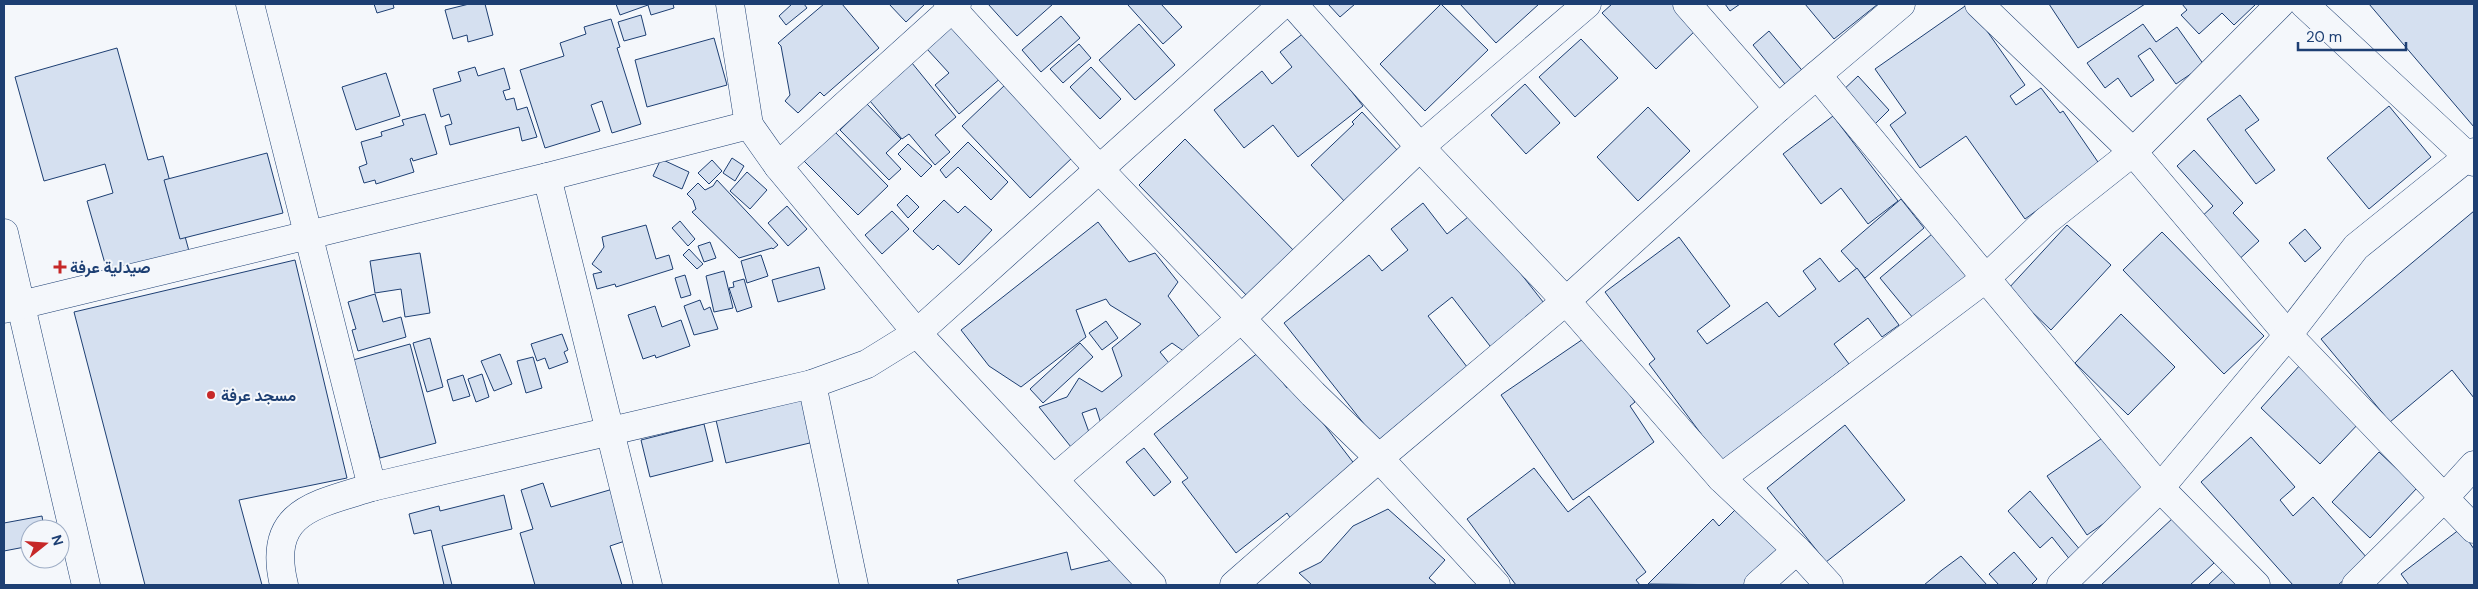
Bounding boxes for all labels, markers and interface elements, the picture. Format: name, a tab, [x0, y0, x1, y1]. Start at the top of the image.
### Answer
scale bar	[2298, 20, 2406, 52]
text: 20 m	[2306, 27, 2342, 47]
place label: صيدلية عرفة	[70, 257, 151, 278]
marker: صيدلية عرفة	[54, 261, 66, 273]
place label: مسجد عرفة	[221, 385, 297, 406]
marker: مسجد عرفة	[205, 389, 217, 401]
north arrow	[20, 519, 70, 569]
text: N	[47, 533, 68, 548]

